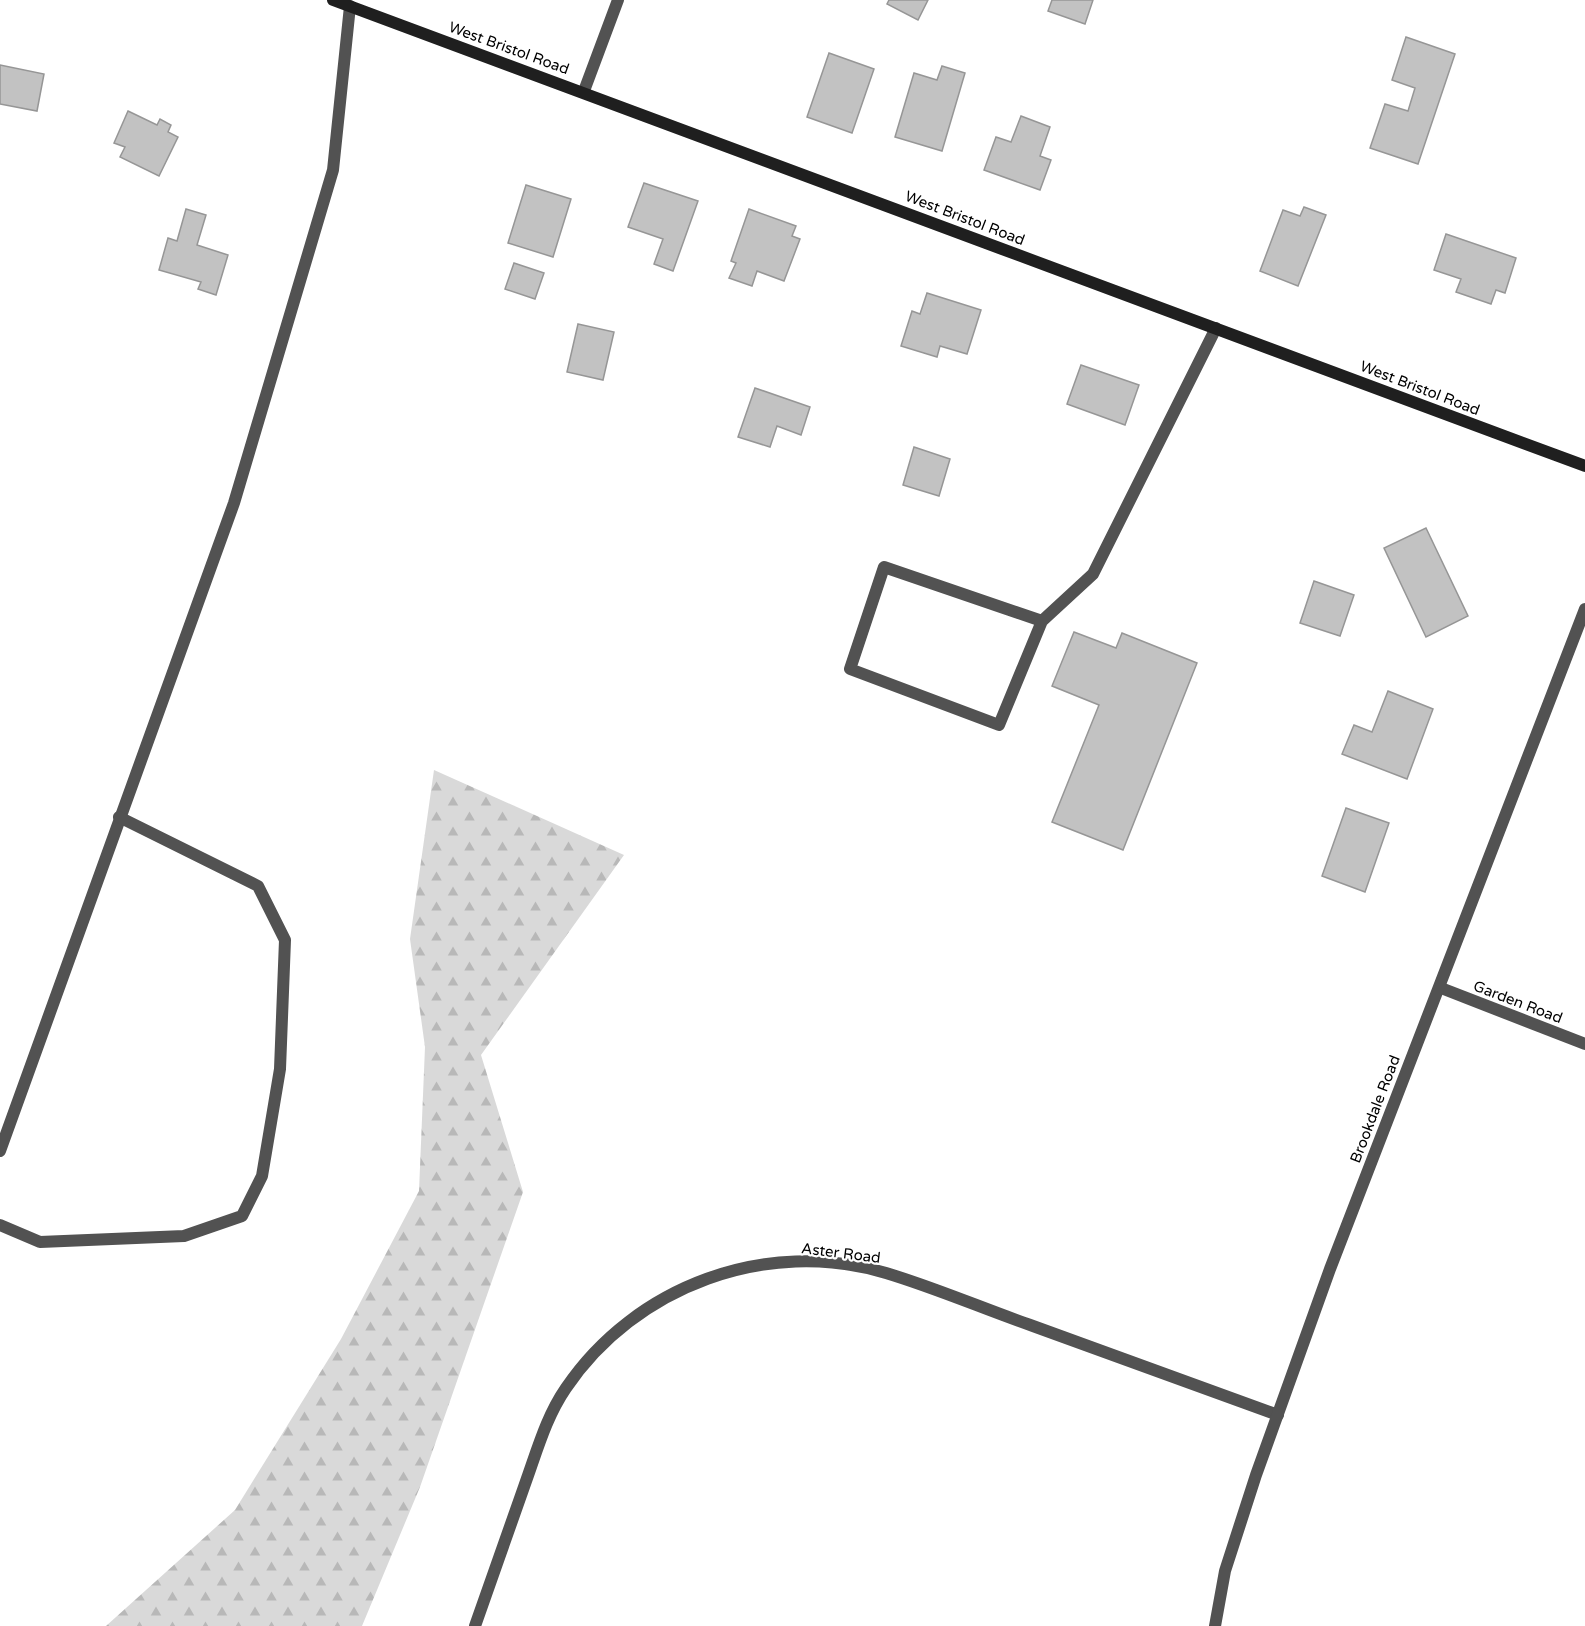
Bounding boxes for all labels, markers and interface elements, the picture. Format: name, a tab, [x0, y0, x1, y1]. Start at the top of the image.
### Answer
street label: West Bristol Road	[446, 18, 572, 78]
street label: West Bristol Road	[903, 187, 1027, 249]
street label: West Bristol Road	[1358, 357, 1482, 419]
street label: Garden Road	[1471, 977, 1565, 1027]
street label: Brookdale Road	[1346, 1053, 1404, 1165]
street label: Aster Road	[800, 1239, 882, 1267]

